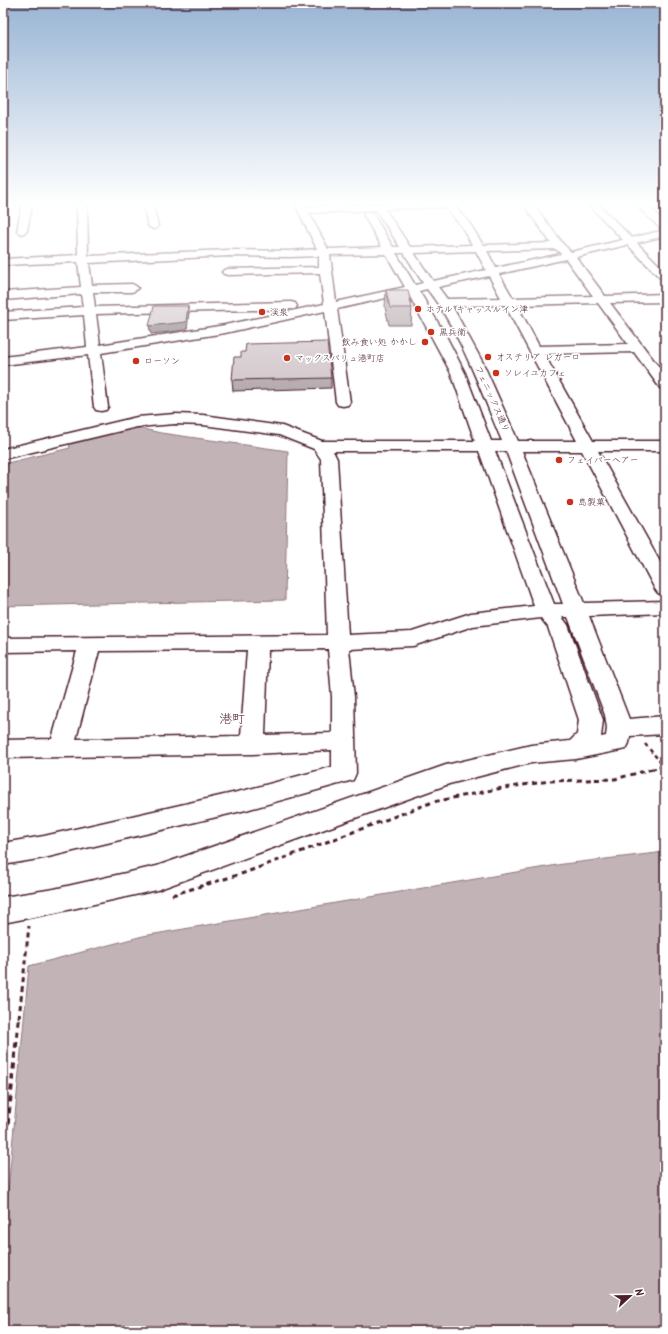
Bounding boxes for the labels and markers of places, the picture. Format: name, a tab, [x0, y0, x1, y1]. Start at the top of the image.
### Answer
place label: ホテル キャッスルイン津	[426, 302, 528, 317]
marker: ホテル キャッスルイン津	[413, 304, 423, 314]
place label: 渓泉	[270, 305, 288, 320]
marker: 渓泉	[257, 307, 267, 317]
place label: 黒兵衛	[439, 325, 466, 340]
marker: 黒兵衛	[426, 327, 436, 337]
place label: 飲み食い処 かかし	[341, 335, 417, 350]
marker: 飲み食い処 かかし	[420, 337, 430, 347]
place label: オステリア レガーロ	[496, 350, 580, 365]
place label: マックスバリュ港町店	[295, 351, 385, 366]
marker: オステリア レガーロ	[483, 352, 493, 362]
marker: マックスバリュ港町店	[282, 353, 292, 363]
place label: ローソン	[144, 354, 180, 369]
marker: ローソン	[131, 356, 141, 366]
place label: ソレイユカフェ	[504, 366, 566, 381]
marker: ソレイユカフェ	[491, 368, 501, 378]
place label: フェイバーヘアー	[567, 453, 638, 468]
marker: フェイバーヘアー	[554, 455, 564, 465]
place label: 島製菓	[578, 495, 605, 510]
marker: 島製菓	[565, 497, 575, 507]

